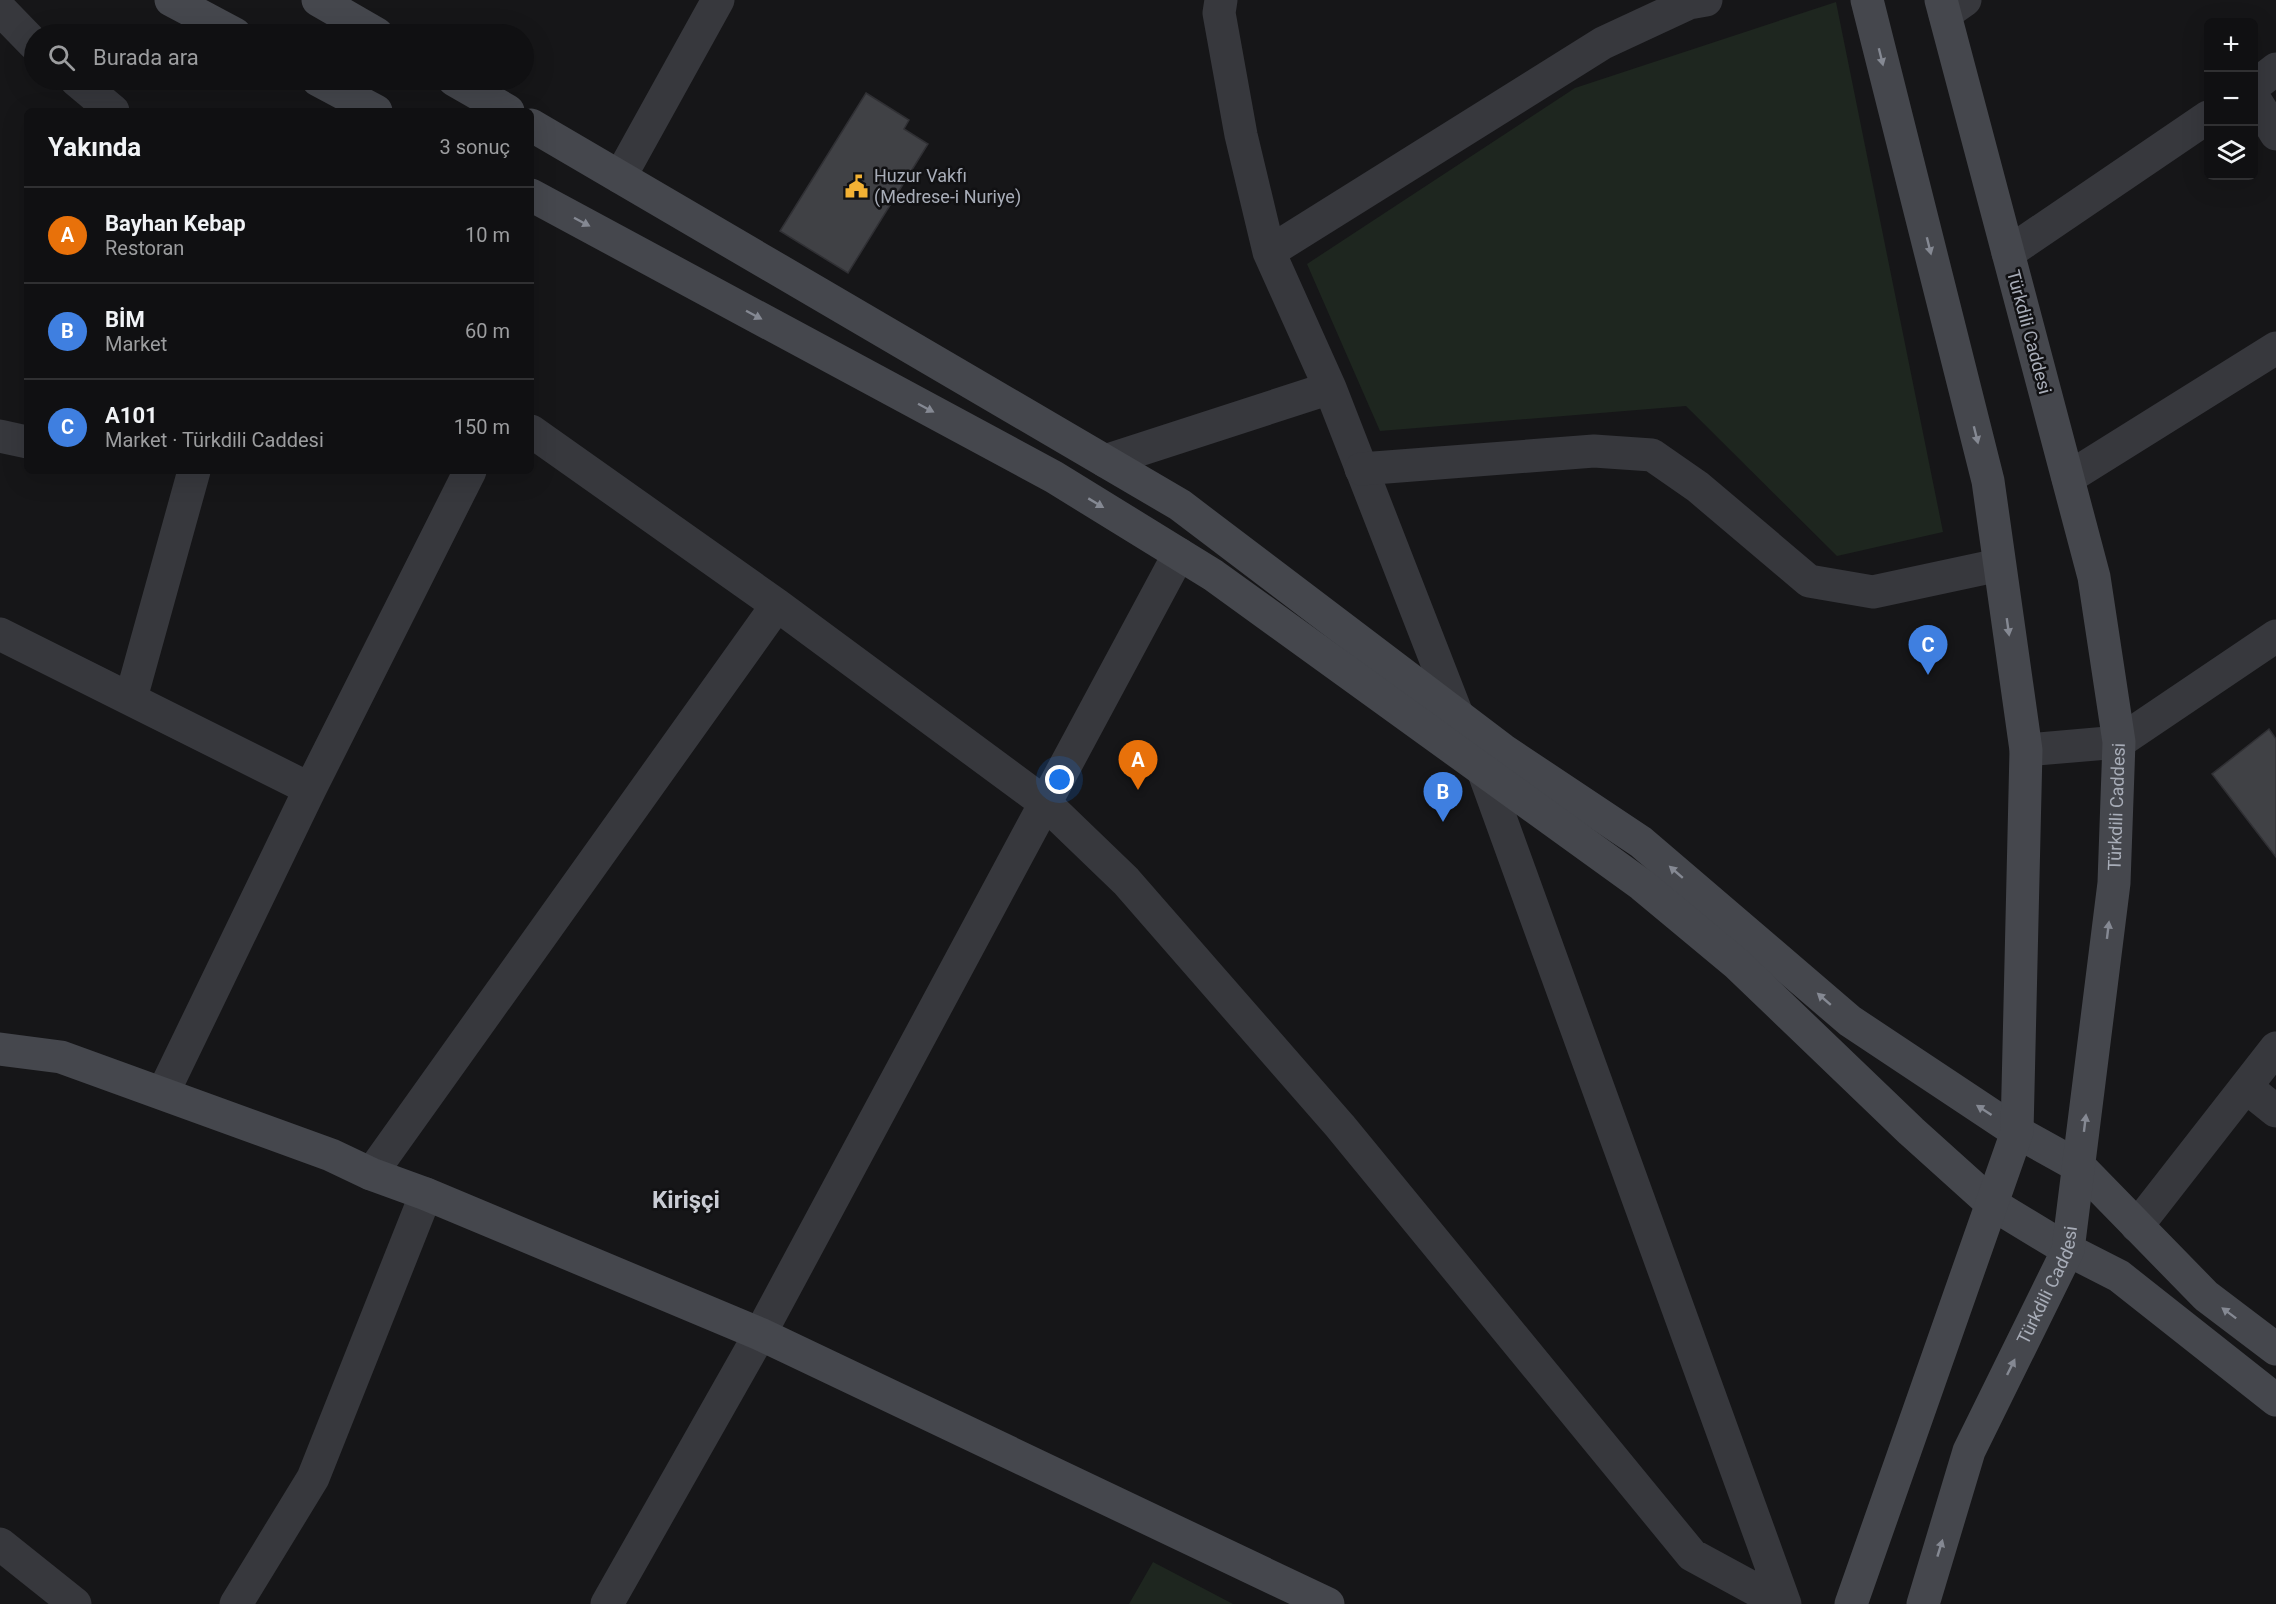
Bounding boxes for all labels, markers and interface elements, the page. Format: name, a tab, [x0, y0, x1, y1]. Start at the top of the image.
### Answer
map controls	[2204, 18, 2258, 180]
button: +	[2204, 18, 2258, 72]
search box	[24, 24, 534, 90]
icon: search	[45, 41, 78, 74]
text: Burada ara	[93, 45, 199, 70]
one-way arrow	[1876, 48, 1886, 66]
button: −	[2204, 72, 2258, 126]
button: layers	[2204, 126, 2258, 180]
text: Yakında	[48, 132, 141, 162]
text: 3 sonuç	[440, 135, 510, 159]
place label: Huzur Vakfı (Medrese-i Nuriye)	[874, 165, 1021, 208]
public building icon: Huzur Vakfı (Medrese-i Nuriye)	[843, 173, 869, 199]
text: Bayhan Kebap	[105, 211, 246, 236]
one-way arrow	[574, 217, 591, 227]
text: A	[61, 223, 74, 247]
text: 10 m	[465, 223, 510, 247]
text: Restoran	[105, 236, 184, 260]
one-way arrow	[1924, 237, 1934, 255]
street label: Türkdili Caddesi	[2003, 267, 2056, 396]
text: BİM	[105, 307, 145, 332]
one-way arrow	[746, 310, 763, 320]
text: B	[61, 319, 74, 343]
text: 60 m	[465, 319, 510, 343]
text: Market	[105, 332, 167, 356]
text: A101	[105, 403, 158, 428]
one-way arrow	[917, 403, 934, 413]
text: C	[61, 415, 74, 439]
text: 150 m	[454, 415, 510, 439]
one-way arrow	[1972, 426, 1982, 444]
text: Market · Türkdili Caddesi	[105, 428, 324, 452]
one-way arrow	[1088, 497, 1104, 508]
one-way arrow	[2004, 618, 2013, 637]
pin: C	[1908, 626, 1948, 675]
pin: A	[1118, 740, 1158, 790]
street label: Türkdili Caddesi	[2103, 743, 2129, 871]
your location	[1045, 765, 1074, 794]
pin: B	[1424, 772, 1462, 822]
one-way arrow	[1669, 866, 1684, 879]
one-way arrow	[2104, 920, 2113, 939]
one-way arrow	[1817, 993, 1832, 1006]
one-way arrow	[1976, 1105, 1992, 1116]
one-way arrow	[2081, 1114, 2090, 1133]
district label: Kirişçi	[652, 1186, 720, 1214]
street label: Türkdili Caddesi	[2012, 1225, 2081, 1347]
one-way arrow	[2222, 1308, 2237, 1320]
one-way arrow	[2005, 1358, 2015, 1376]
one-way arrow	[1936, 1539, 1945, 1557]

